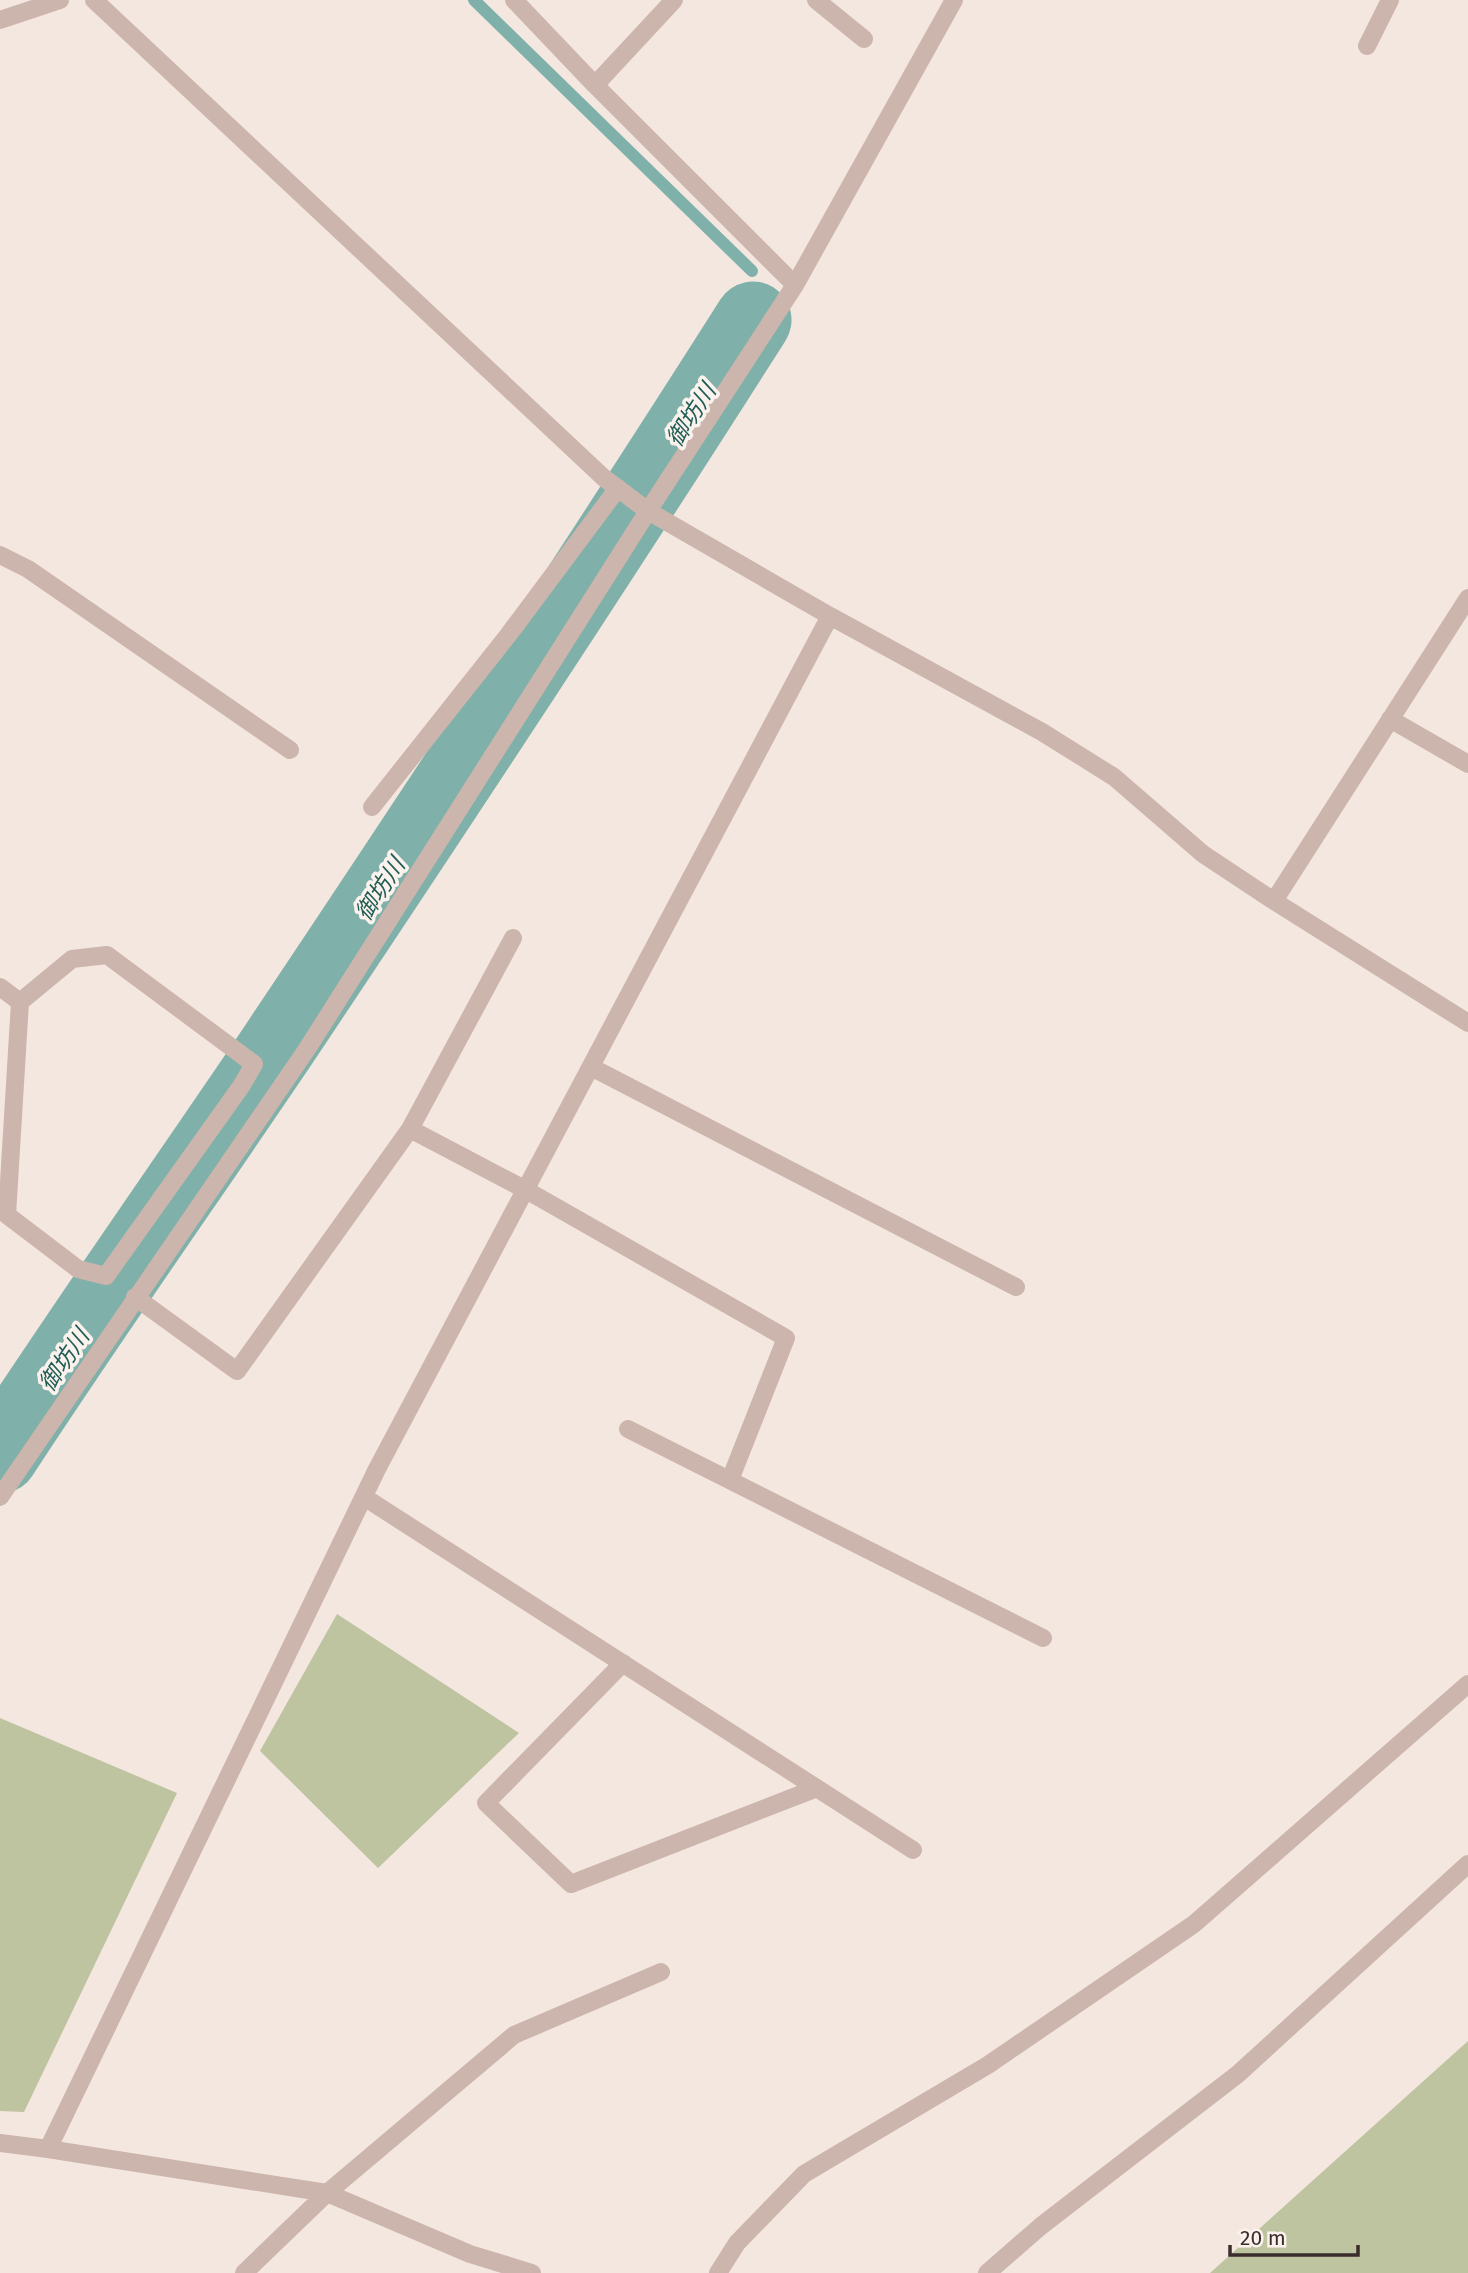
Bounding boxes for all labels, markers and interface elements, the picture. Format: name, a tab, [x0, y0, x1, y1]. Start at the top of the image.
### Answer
water label: 御坊川	[660, 376, 723, 452]
water label: 御坊川	[349, 850, 412, 926]
water label: 御坊川	[33, 1321, 97, 1396]
scale bar	[1230, 2214, 1358, 2258]
text: 20 m	[1240, 2225, 1286, 2251]

